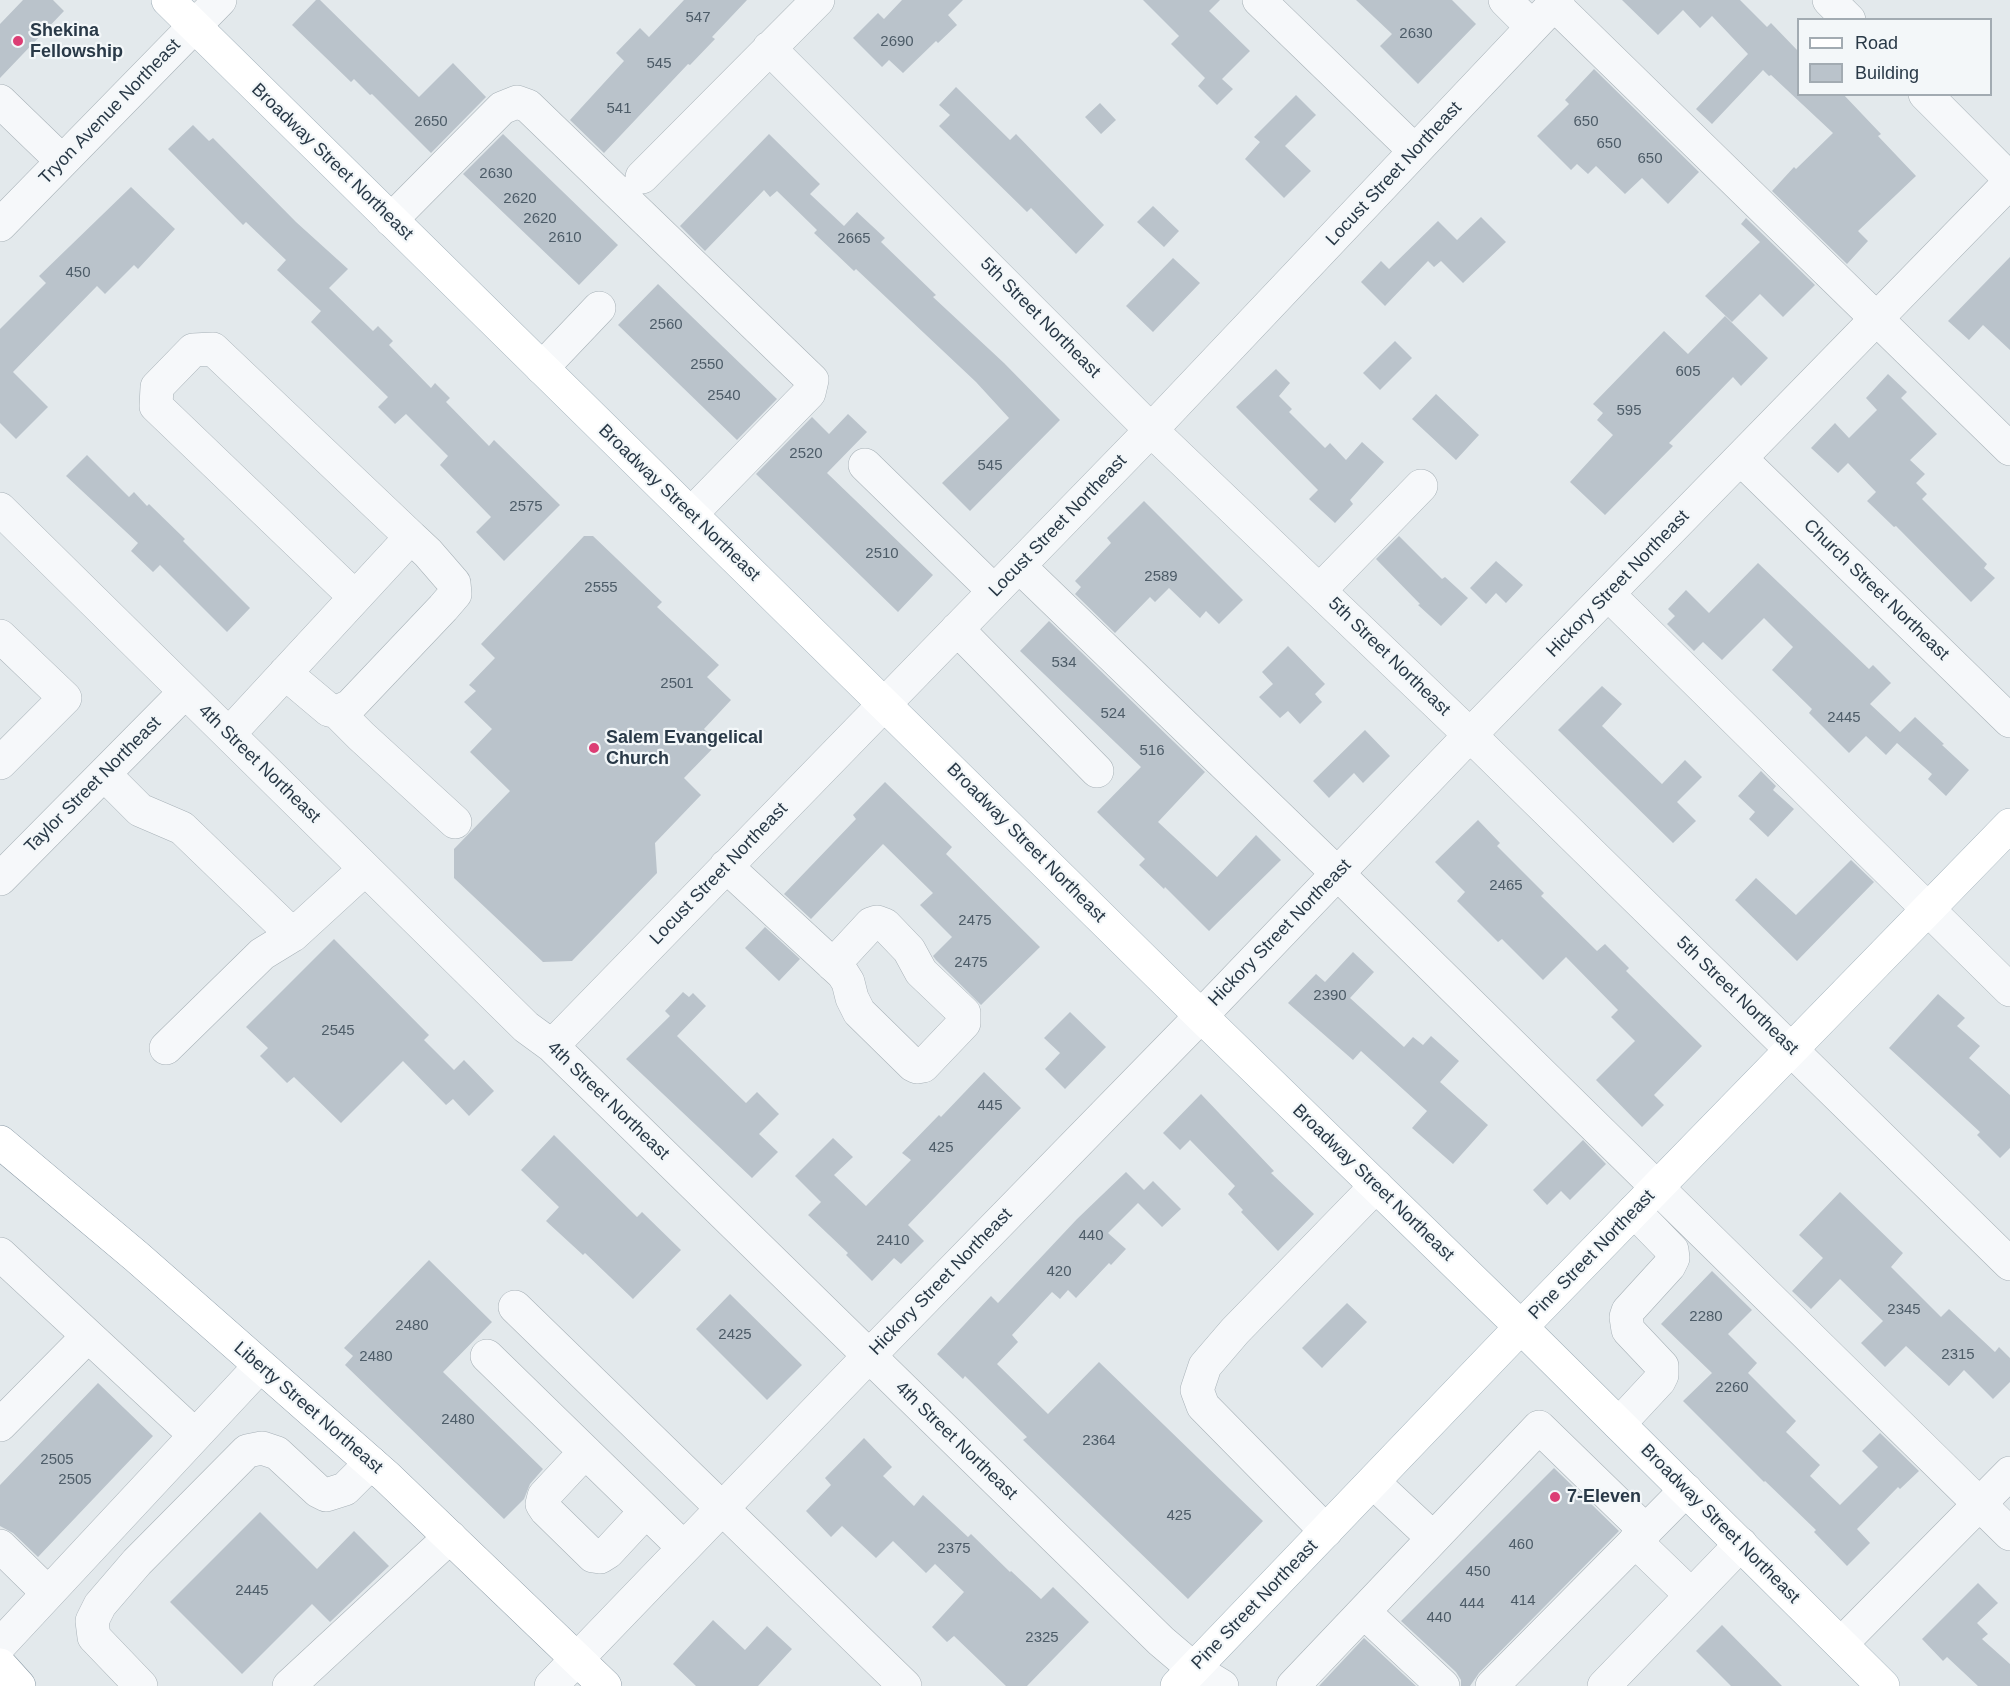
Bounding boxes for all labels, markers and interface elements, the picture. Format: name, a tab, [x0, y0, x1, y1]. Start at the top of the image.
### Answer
house number: 547	[685, 9, 711, 27]
legend	[1797, 18, 1992, 96]
place label: Shekina Fellowship	[30, 20, 123, 63]
house number: 2630	[1399, 25, 1433, 43]
house number: 2690	[880, 33, 914, 51]
text: Road	[1855, 33, 1898, 53]
marker: Shekina Fellowship	[11, 34, 25, 48]
street label: Tryon Avenue Northeast	[35, 35, 185, 189]
house number: 545	[646, 55, 672, 73]
text: Building	[1855, 63, 1919, 83]
street label: Broadway Street Northeast	[247, 79, 417, 245]
street label: Locust Street Northeast	[1322, 97, 1466, 251]
house number: 541	[606, 100, 632, 118]
house number: 2650	[414, 113, 448, 131]
house number: 650	[1573, 113, 1599, 131]
house number: 650	[1596, 135, 1622, 153]
house number: 650	[1637, 150, 1663, 168]
house number: 2630	[479, 165, 513, 183]
house number: 2620	[503, 190, 537, 208]
house number: 2620	[523, 210, 557, 228]
house number: 2610	[548, 229, 582, 247]
house number: 2665	[837, 230, 871, 248]
street label: 5th Street Northeast	[975, 253, 1105, 383]
house number: 450	[65, 264, 91, 282]
house number: 2560	[649, 316, 683, 334]
house number: 2550	[690, 356, 724, 374]
house number: 605	[1675, 363, 1701, 381]
house number: 2540	[707, 387, 741, 405]
house number: 595	[1616, 402, 1642, 420]
street label: Broadway Street Northeast	[594, 420, 764, 586]
house number: 2520	[789, 445, 823, 463]
street label: Locust Street Northeast	[985, 450, 1131, 602]
house number: 545	[977, 457, 1003, 475]
house number: 2575	[509, 498, 543, 516]
street label: Hickory Street Northeast	[1542, 506, 1694, 662]
street label: Church Street Northeast	[1799, 515, 1953, 665]
house number: 2510	[865, 545, 899, 563]
house number: 2589	[1144, 568, 1178, 586]
house number: 2555	[584, 579, 618, 597]
street label: 5th Street Northeast	[1324, 593, 1454, 721]
house number: 534	[1051, 654, 1077, 672]
house number: 2501	[660, 675, 694, 693]
street label: 4th Street Northeast	[194, 700, 324, 828]
house number: 524	[1100, 705, 1126, 723]
house number: 2445	[1827, 709, 1861, 727]
street label: Taylor Street Northeast	[20, 712, 166, 858]
place label: Salem Evangelical Church	[606, 727, 763, 770]
marker: Salem Evangelical Church	[587, 741, 601, 755]
house number: 516	[1139, 742, 1165, 760]
street label: Broadway Street Northeast	[942, 759, 1110, 927]
street label: Locust Street Northeast	[646, 798, 792, 950]
street label: Hickory Street Northeast	[1204, 855, 1356, 1011]
house number: 2465	[1489, 877, 1523, 895]
house number: 2475	[958, 912, 992, 930]
street label: 5th Street Northeast	[1672, 932, 1802, 1060]
house number: 2475	[954, 954, 988, 972]
house number: 2390	[1313, 987, 1347, 1005]
house number: 2545	[321, 1022, 355, 1040]
street label: 4th Street Northeast	[543, 1037, 673, 1165]
house number: 445	[977, 1097, 1003, 1115]
street label: Broadway Street Northeast	[1288, 1100, 1458, 1266]
house number: 425	[928, 1139, 954, 1157]
street label: Pine Street Northeast	[1524, 1186, 1660, 1324]
street label: Hickory Street Northeast	[865, 1204, 1017, 1360]
house number: 440	[1078, 1227, 1104, 1245]
house number: 2410	[876, 1232, 910, 1250]
house number: 420	[1046, 1263, 1072, 1281]
house number: 2345	[1887, 1301, 1921, 1319]
house number: 2280	[1689, 1308, 1723, 1326]
house number: 2480	[395, 1317, 429, 1335]
house number: 2425	[718, 1326, 752, 1344]
street label: Liberty Street Northeast	[229, 1337, 387, 1479]
house number: 2315	[1941, 1346, 1975, 1364]
house number: 2480	[359, 1348, 393, 1366]
street label: 4th Street Northeast	[891, 1377, 1021, 1505]
house number: 2260	[1715, 1379, 1749, 1397]
house number: 2480	[441, 1411, 475, 1429]
house number: 2364	[1082, 1432, 1116, 1450]
street label: Broadway Street Northeast	[1636, 1440, 1804, 1608]
house number: 2505	[40, 1451, 74, 1469]
house number: 2505	[58, 1471, 92, 1489]
place label: 7-Eleven	[1567, 1486, 1641, 1508]
marker: 7-Eleven	[1548, 1490, 1562, 1504]
house number: 425	[1166, 1507, 1192, 1525]
street label: Pine Street Northeast	[1187, 1536, 1323, 1674]
house number: 460	[1508, 1536, 1534, 1554]
house number: 2375	[937, 1540, 971, 1558]
house number: 450	[1465, 1563, 1491, 1581]
house number: 2445	[235, 1582, 269, 1600]
house number: 414	[1510, 1592, 1536, 1610]
house number: 444	[1459, 1595, 1485, 1613]
house number: 440	[1426, 1609, 1452, 1627]
house number: 2325	[1025, 1629, 1059, 1647]

